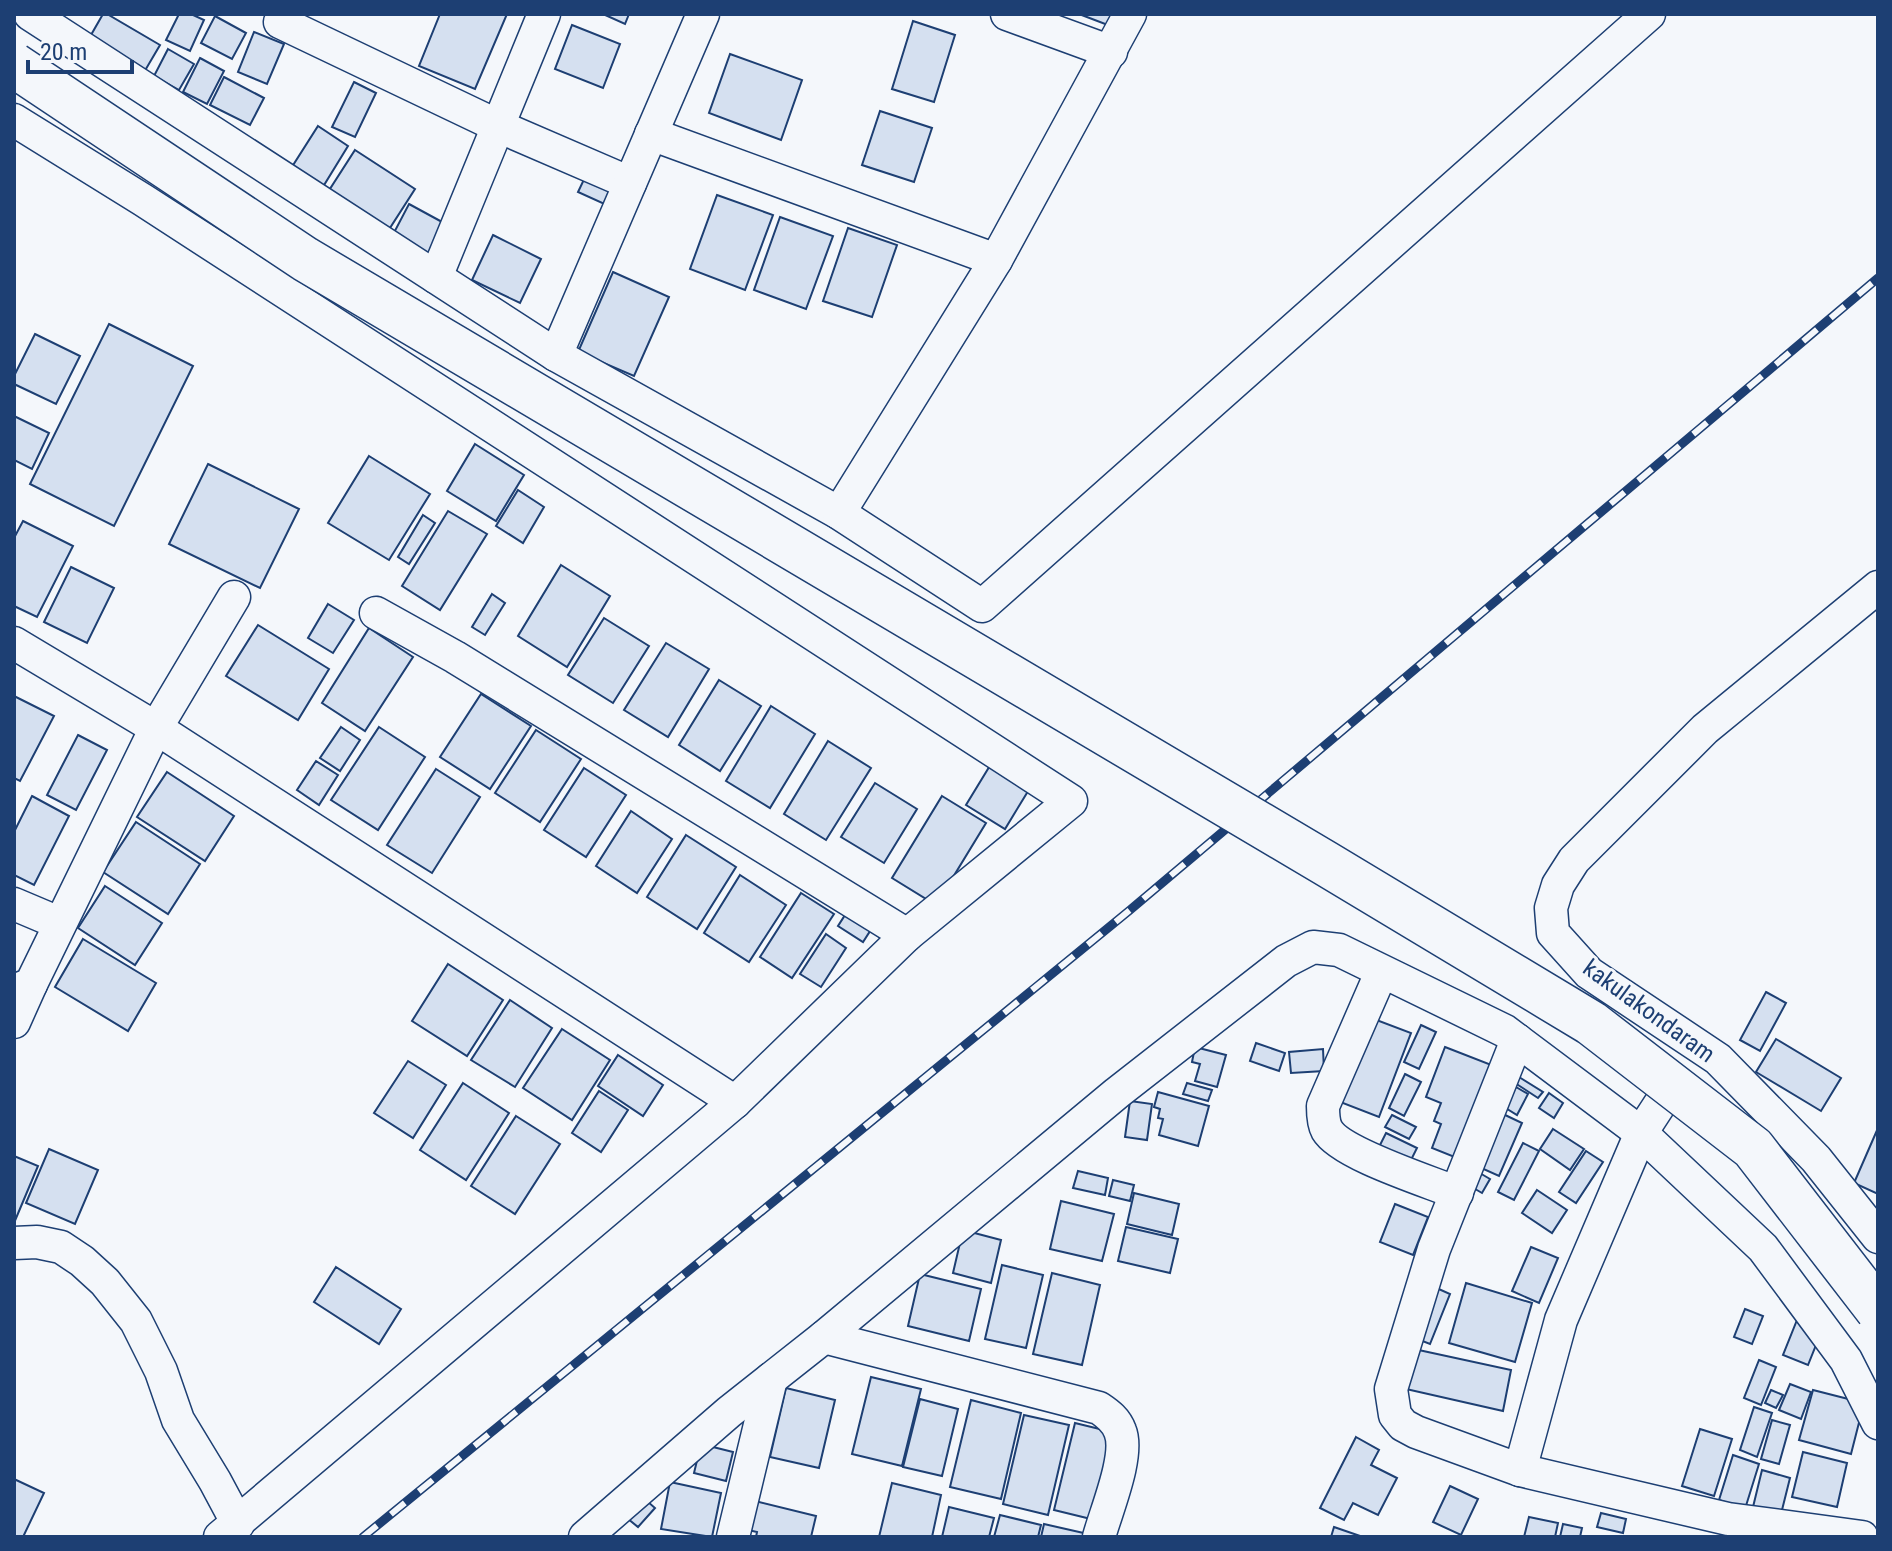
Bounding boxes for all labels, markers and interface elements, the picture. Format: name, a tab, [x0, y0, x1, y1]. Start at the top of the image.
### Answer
scale bar	[28, 24, 132, 74]
text: 20 m	[40, 38, 87, 66]
street label: kakulakondaram	[1578, 954, 1720, 1068]

